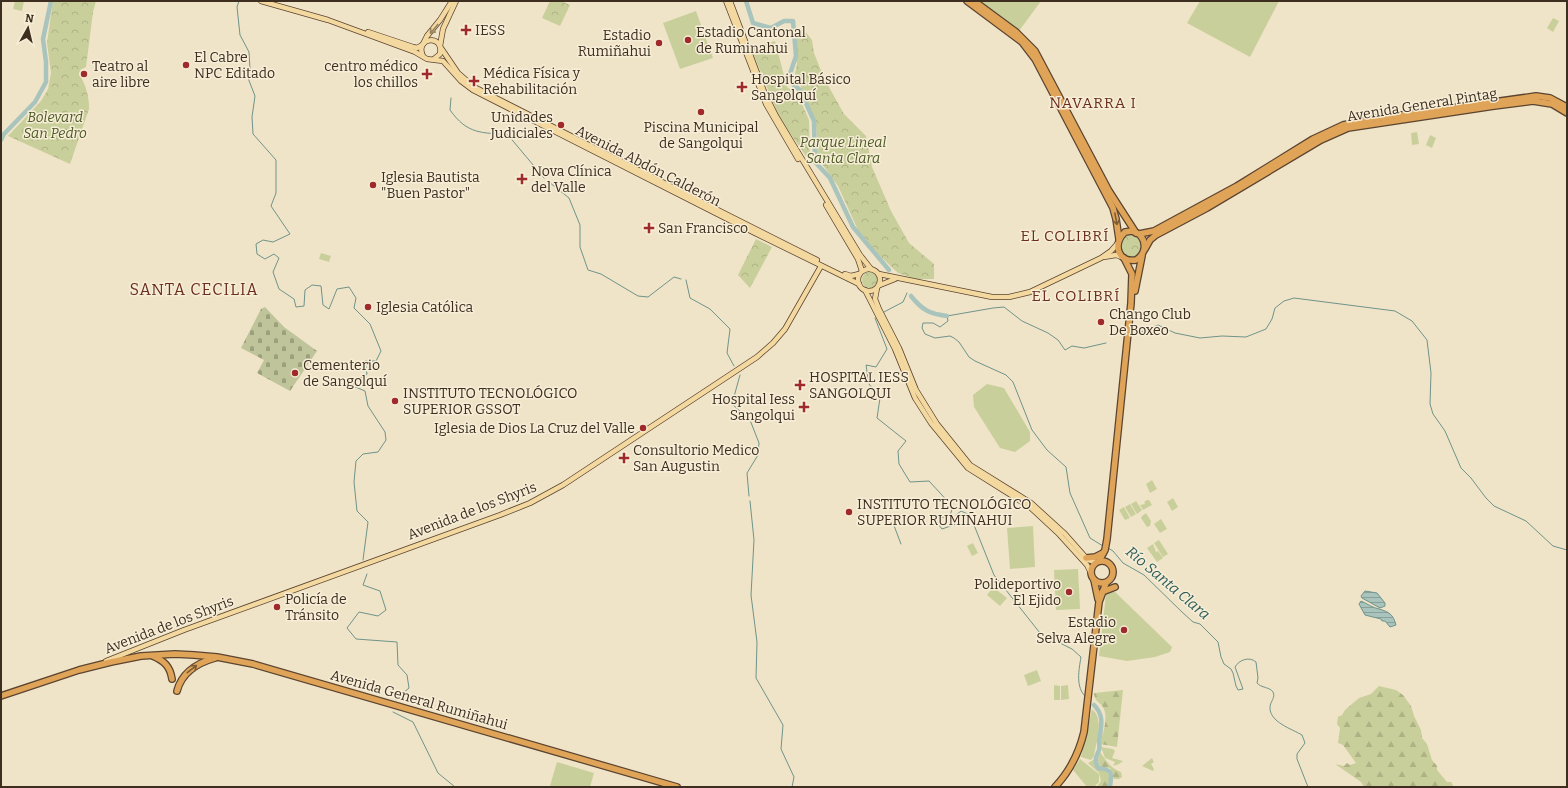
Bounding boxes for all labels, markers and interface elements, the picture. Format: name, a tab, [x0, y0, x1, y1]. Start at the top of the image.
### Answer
north arrow	[8, 8, 48, 48]
text: N	[24, 12, 35, 26]
place label: IESS	[475, 22, 505, 39]
one-way arrow	[429, 23, 438, 34]
marker: IESS	[460, 24, 472, 36]
place label: Estadio Cantonal de Ruminahui	[696, 24, 806, 57]
place label: Estadio Rumiñahui	[578, 27, 651, 60]
marker: Estadio Cantonal de Ruminahui	[683, 35, 693, 45]
marker: Estadio Rumiñahui	[654, 38, 664, 48]
place label: El Cabre NPC Editado	[194, 49, 275, 82]
place label: Teatro al aire libre	[92, 58, 150, 91]
place label: centro médico los chillos	[324, 58, 418, 91]
marker: El Cabre NPC Editado	[181, 60, 191, 70]
place label: Médica Física y Rehabilitación	[483, 65, 581, 98]
marker: centro médico los chillos	[421, 68, 433, 80]
marker: Teatro al aire libre	[79, 69, 89, 79]
place label: Hospital Básico Sangolquí	[751, 71, 851, 104]
marker: Médica Física y Rehabilitación	[468, 75, 480, 87]
marker: Hospital Básico Sangolquí	[736, 81, 748, 93]
street label: Avenida General Pintag	[1346, 85, 1499, 125]
district label: NAVARRA I	[1049, 94, 1137, 112]
marker: Piscina Municipal de Sangolqui	[696, 107, 706, 117]
park label: Bolevard San Pedro	[23, 109, 87, 142]
place label: Unidades Judiciales	[489, 109, 553, 142]
place label: Piscina Municipal de Sangolqui	[644, 119, 758, 152]
marker: Unidades Judiciales	[556, 120, 566, 130]
street label: Avenida Abdón Calderón	[573, 122, 724, 210]
park label: Parque Lineal Santa Clara	[800, 134, 886, 167]
place label: Nova Clínica del Valle	[531, 163, 612, 196]
place label: Iglesia Bautista "Buen Pastor"	[381, 169, 480, 202]
marker: Nova Clínica del Valle	[516, 173, 528, 185]
marker: Iglesia Bautista "Buen Pastor"	[368, 180, 378, 190]
one-way arrow	[1112, 212, 1120, 225]
place label: San Francisco	[658, 220, 748, 237]
marker: San Francisco	[643, 222, 655, 234]
district label: EL COLIBRÍ	[1020, 227, 1110, 245]
district label: SANTA CECILIA	[129, 280, 259, 299]
district label: EL COLIBRÍ	[1031, 287, 1121, 305]
place label: Iglesia Católica	[376, 299, 474, 316]
marker: Iglesia Católica	[363, 302, 373, 312]
place label: Chango Club De Boxeo	[1109, 306, 1191, 339]
marker: Chango Club De Boxeo	[1096, 317, 1106, 327]
place label: Cementerio de Sangolquí	[303, 357, 388, 390]
marker: Cementerio de Sangolquí	[290, 368, 300, 378]
place label: HOSPITAL IESS SANGOLQUI	[809, 369, 909, 402]
marker: HOSPITAL IESS SANGOLQUI	[794, 379, 806, 391]
place label: INSTITUTO TECNOLÓGICO SUPERIOR GSSOT	[403, 384, 578, 418]
place label: Hospital Iess Sangolqui	[712, 391, 795, 424]
marker: INSTITUTO TECNOLÓGICO SUPERIOR GSSOT	[390, 396, 400, 406]
marker: Hospital Iess Sangolqui	[798, 401, 810, 413]
place label: Iglesia de Dios La Cruz del Valle	[434, 420, 635, 437]
marker: Iglesia de Dios La Cruz del Valle	[638, 423, 648, 433]
place label: Consultorio Medico San Augustin	[633, 442, 759, 475]
marker: Consultorio Medico San Augustin	[618, 452, 630, 464]
street label: Avenida de los Shyris	[405, 479, 539, 543]
place label: INSTITUTO TECNOLÓGICO SUPERIOR RUMIÑAHUI	[857, 495, 1032, 529]
marker: INSTITUTO TECNOLÓGICO SUPERIOR RUMIÑAHUI	[844, 507, 854, 517]
water label: Río Santa Clara	[1122, 543, 1214, 623]
place label: Polideportivo El Ejido	[974, 576, 1061, 609]
marker: Polideportivo El Ejido	[1064, 587, 1074, 597]
place label: Policía de Tránsito	[285, 591, 347, 624]
street label: Avenida de los Shyris	[102, 593, 236, 657]
marker: Policía de Tránsito	[272, 602, 282, 612]
place label: Estadio Selva Alegre	[1036, 614, 1116, 647]
marker: Estadio Selva Alegre	[1119, 625, 1129, 635]
one-way arrow	[187, 664, 198, 673]
street label: Avenida General Rumiñahui	[328, 667, 510, 733]

